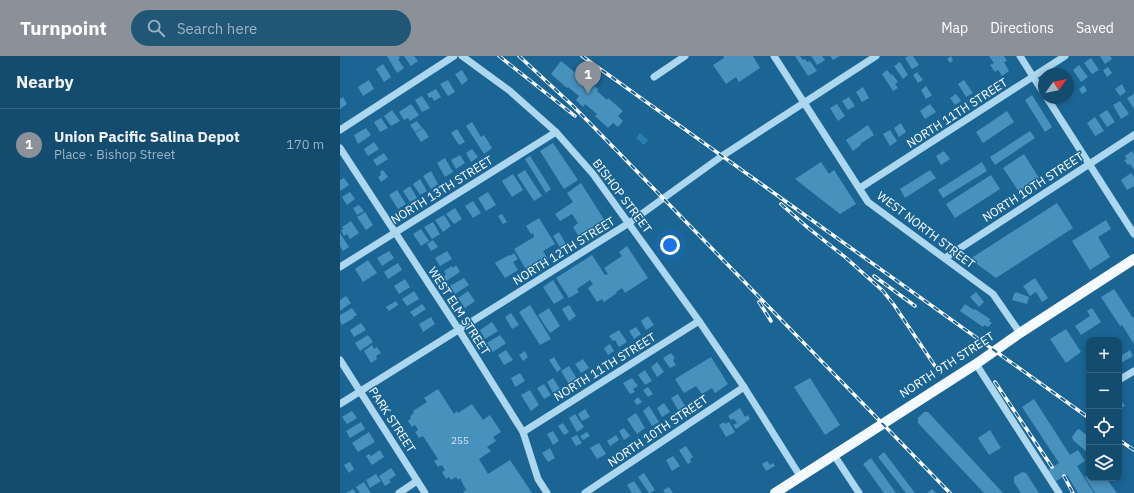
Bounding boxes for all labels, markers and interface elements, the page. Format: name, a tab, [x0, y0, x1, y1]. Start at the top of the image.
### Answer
search box	[131, 10, 411, 46]
text: Turnpoint	[20, 16, 107, 40]
icon: search	[145, 17, 167, 39]
text: Search here	[177, 19, 257, 38]
text: Map	[941, 19, 968, 37]
text: Directions	[990, 19, 1054, 37]
text: Saved	[1076, 19, 1114, 37]
pin: 1	[575, 61, 601, 94]
north arrow	[1038, 68, 1074, 104]
text: Nearby	[16, 71, 74, 93]
street label: NORTH 11TH STREET	[903, 74, 1010, 151]
text: Union Pacific Salina Depot	[54, 127, 240, 146]
text: 1	[25, 136, 33, 153]
text: 170 m	[286, 136, 324, 153]
text: Place · Bishop Street	[54, 146, 175, 163]
street label: NORTH 10TH STREET	[979, 148, 1086, 225]
street label: NORTH 13TH STREET	[388, 152, 496, 227]
street label: BISHOP STREET	[590, 156, 655, 236]
street label: WEST NORTH STREET	[874, 188, 978, 271]
street label: NORTH 12TH STREET	[510, 213, 618, 288]
your location	[660, 235, 680, 255]
street label: WEST ELM STREET	[425, 264, 494, 358]
street label: NORTH 9TH STREET	[896, 328, 997, 401]
street label: NORTH 11TH STREET	[551, 329, 659, 404]
map controls	[1086, 337, 1122, 481]
button: +	[1086, 337, 1122, 373]
button: −	[1086, 373, 1122, 409]
street label: PARK STREET	[366, 384, 419, 455]
street label: NORTH 10TH STREET	[605, 391, 711, 470]
button: locate	[1086, 409, 1122, 445]
house number: 255	[451, 434, 469, 447]
button: layers	[1086, 445, 1122, 481]

